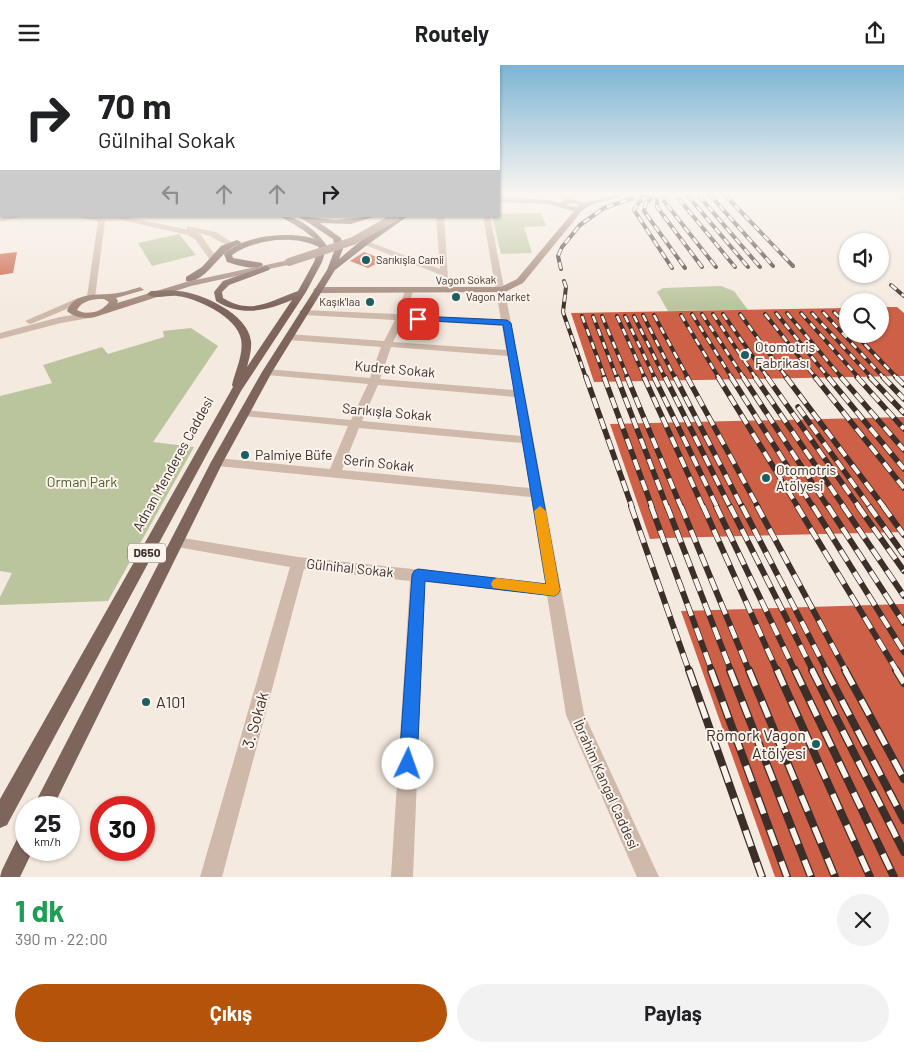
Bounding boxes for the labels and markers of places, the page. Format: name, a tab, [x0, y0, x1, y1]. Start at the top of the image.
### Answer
place label: Sarıkışla Camii	[376, 253, 444, 266]
marker: Sarıkışla Camii	[360, 254, 372, 266]
place label: Vagon Market	[466, 290, 530, 303]
marker: Vagon Market	[450, 291, 462, 303]
place label: Kaşık'laa	[319, 295, 360, 308]
marker: Kaşık'laa	[364, 296, 376, 308]
pin	[397, 298, 439, 340]
place label: Otomotris Fabrikası	[755, 338, 815, 371]
marker: Otomotris Fabrikası	[739, 349, 751, 361]
place label: Palmiye Büfe	[255, 446, 333, 463]
marker: Palmiye Büfe	[239, 449, 251, 461]
place label: Otomotris Atölyesi	[776, 461, 836, 494]
marker: Otomotris Atölyesi	[760, 472, 772, 484]
place label: A101	[156, 692, 186, 711]
marker: A101	[140, 696, 152, 708]
place label: Römork Vagon Atölyesi	[706, 725, 806, 762]
marker: Römork Vagon Atölyesi	[810, 738, 822, 750]

